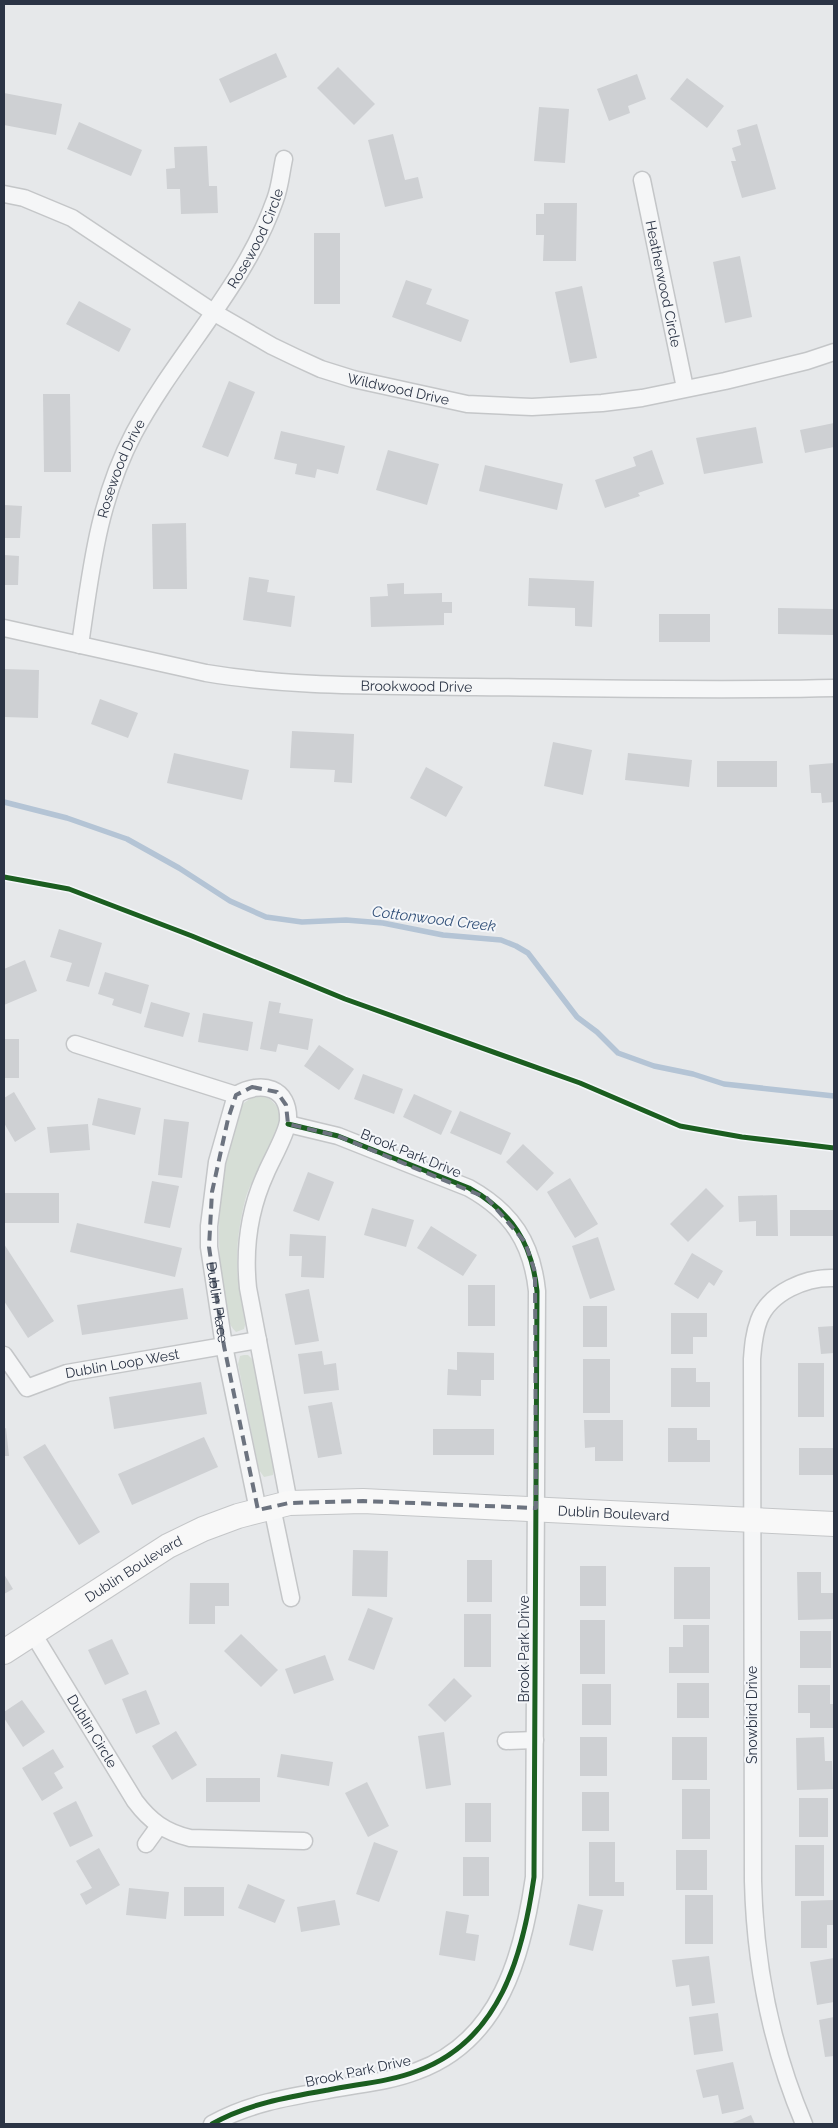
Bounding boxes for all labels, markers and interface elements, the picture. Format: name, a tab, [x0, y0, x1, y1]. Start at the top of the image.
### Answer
street label: Rosewood Circle	[224, 187, 286, 291]
street label: Heatherwood Circle	[643, 219, 684, 349]
street label: Wildwood Drive	[346, 370, 451, 408]
street label: Rosewood Drive	[94, 416, 148, 520]
street label: Brookwood Drive	[360, 677, 472, 695]
water label: Cottonwood Creek	[371, 902, 497, 936]
street label: Brook Park Drive	[358, 1125, 464, 1181]
street label: Dublin Place	[203, 1261, 231, 1344]
street label: Dublin Loop West	[64, 1346, 181, 1381]
street label: Dublin Boulevard	[557, 1503, 670, 1524]
street label: Dublin Boulevard	[82, 1532, 185, 1605]
street label: Brook Park Drive	[516, 1595, 532, 1703]
street label: Snowbird Drive	[744, 1666, 760, 1764]
street label: Dublin Circle	[64, 1692, 121, 1771]
street label: Brook Park Drive	[304, 2052, 412, 2090]

